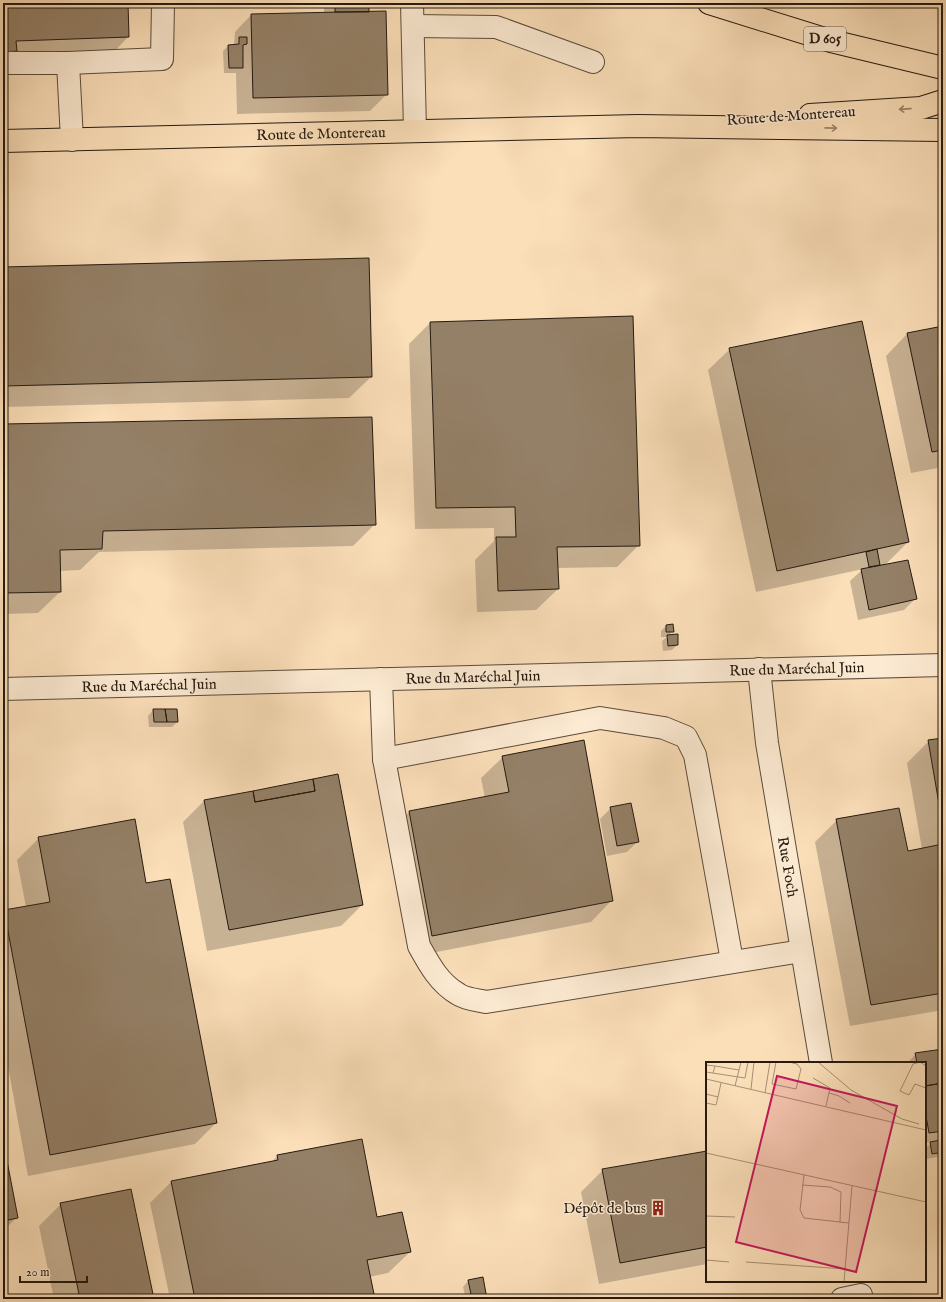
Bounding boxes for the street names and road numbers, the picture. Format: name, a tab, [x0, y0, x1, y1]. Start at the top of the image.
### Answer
road number: D 605	[804, 27, 846, 51]
street label: Route de Montereau	[726, 102, 856, 130]
street label: Route de Montereau	[256, 122, 386, 145]
street label: Rue du Maréchal Juin	[729, 658, 865, 680]
street label: Rue du Maréchal Juin	[405, 666, 541, 688]
street label: Rue du Maréchal Juin	[81, 674, 217, 696]
street label: Rue Foch	[773, 835, 802, 899]

